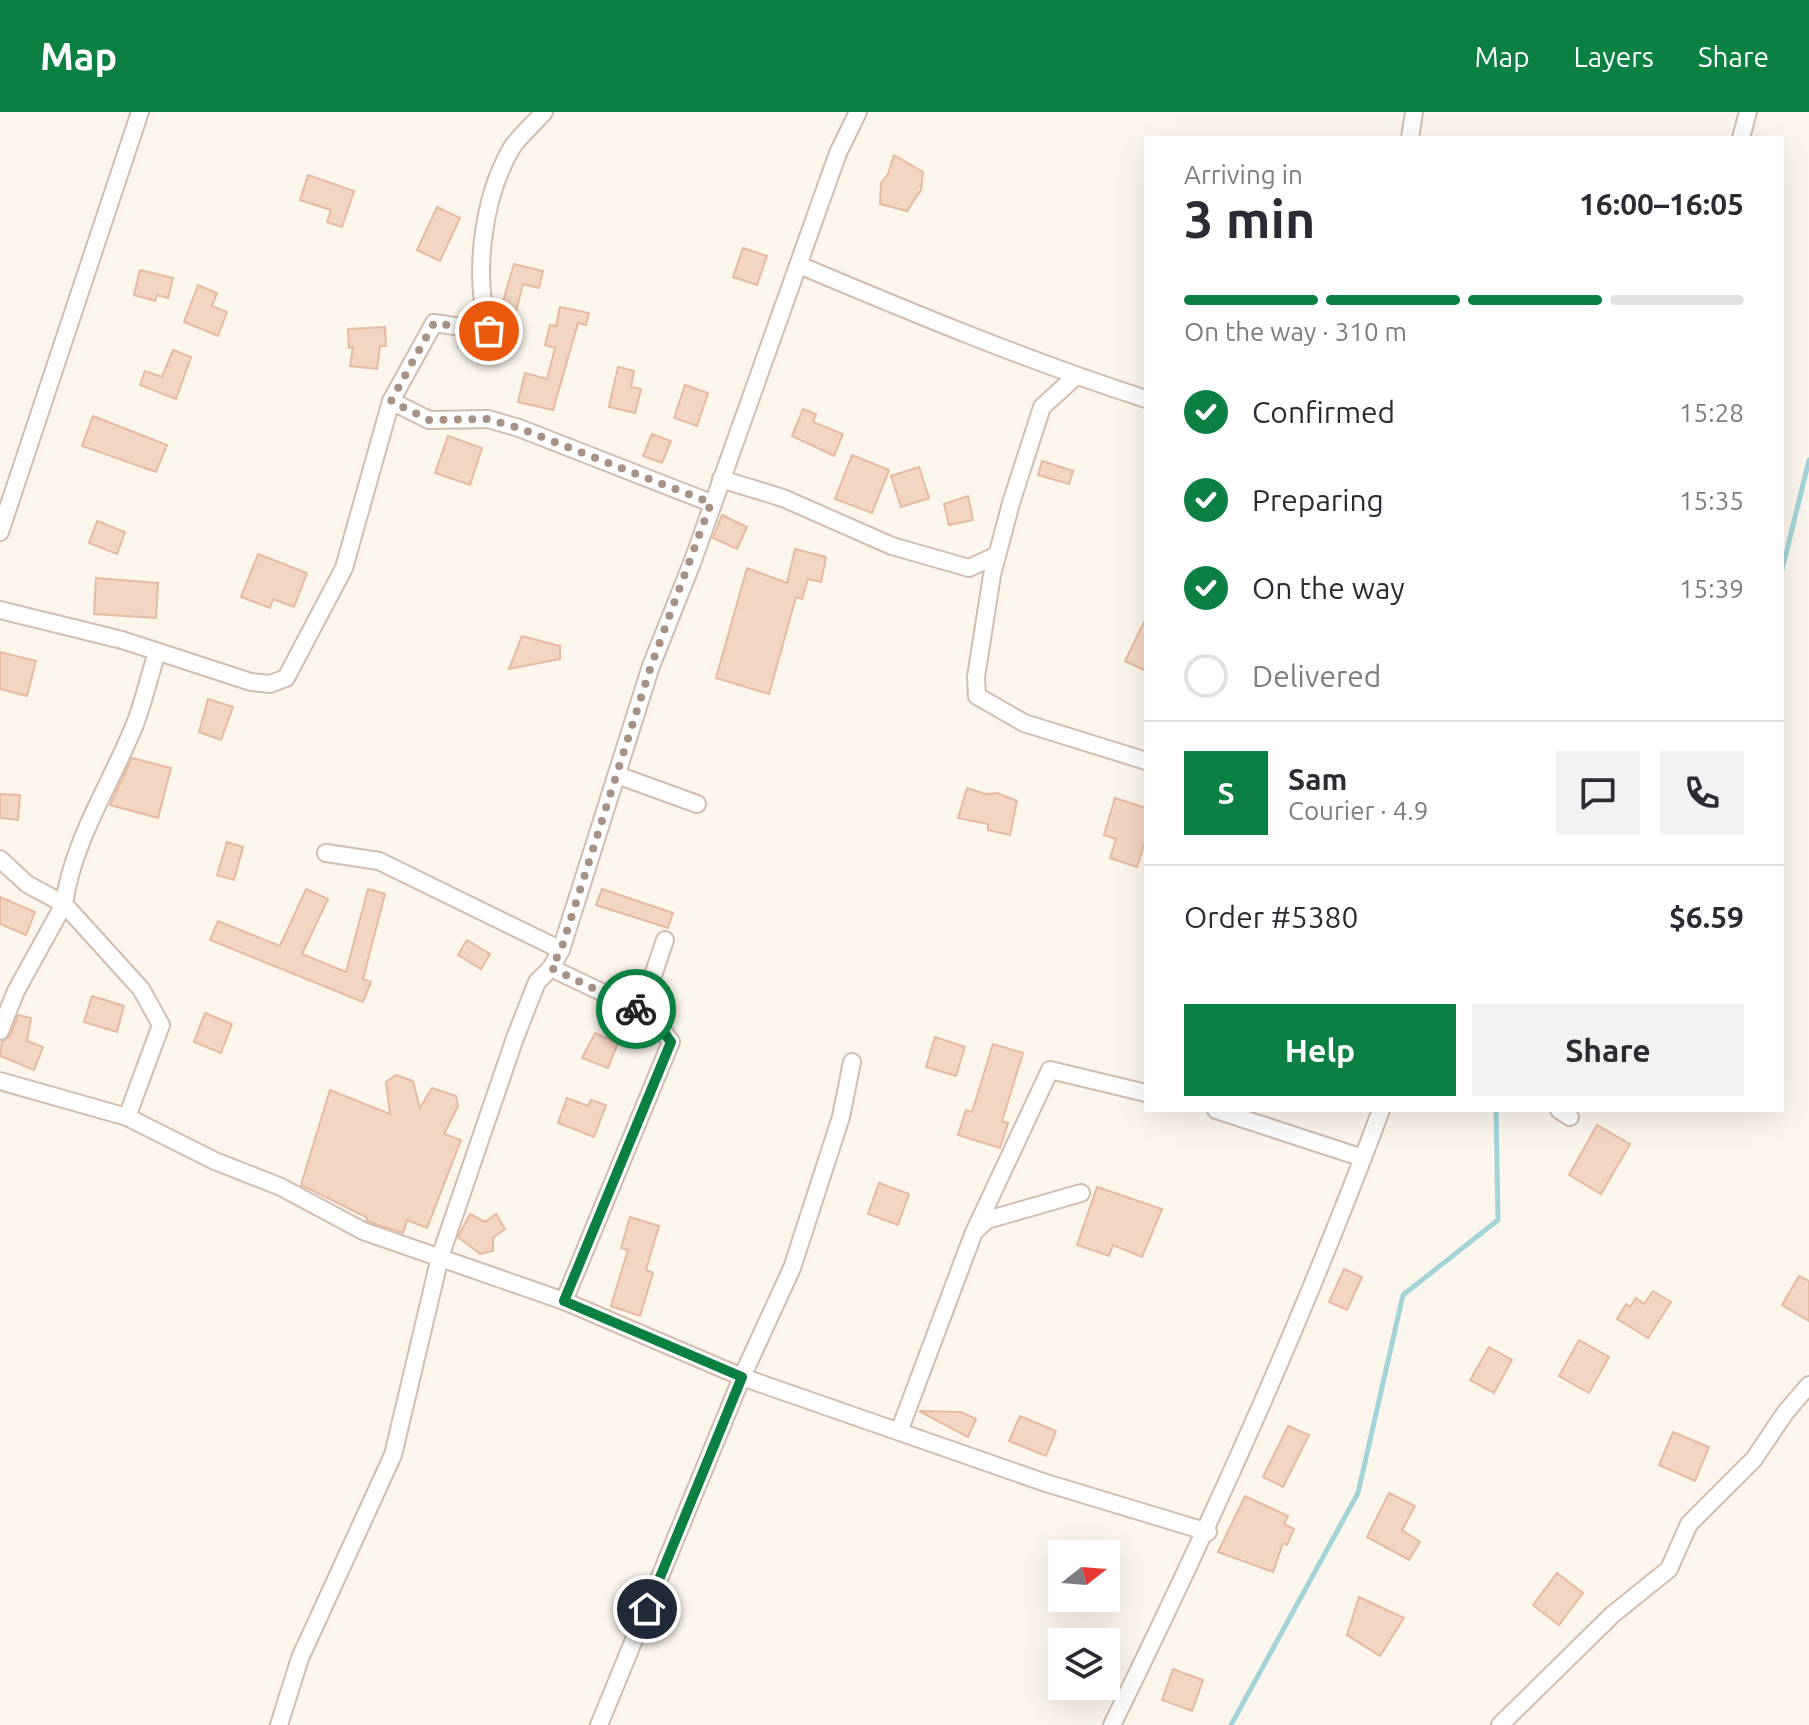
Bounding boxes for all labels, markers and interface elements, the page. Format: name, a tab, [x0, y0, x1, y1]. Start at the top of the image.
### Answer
text: Map	[40, 35, 117, 77]
text: Map	[1474, 41, 1530, 72]
text: Layers	[1574, 41, 1654, 72]
text: Share	[1698, 41, 1769, 72]
text: Arriving in	[1184, 160, 1303, 189]
text: 16:00–16:05	[1579, 187, 1744, 221]
text: 3 min	[1184, 190, 1315, 248]
pin	[455, 297, 523, 365]
icon: bag	[467, 309, 511, 353]
text: On the way · 310 m	[1184, 317, 1407, 346]
icon: check	[1184, 390, 1228, 434]
text: Confirmed	[1252, 395, 1395, 429]
text: 15:28	[1679, 398, 1744, 427]
icon: check	[1184, 478, 1228, 522]
text: Preparing	[1252, 483, 1384, 517]
text: 15:35	[1679, 486, 1744, 515]
icon: check	[1184, 566, 1228, 610]
text: On the way	[1252, 571, 1405, 605]
text: 15:39	[1679, 574, 1744, 603]
text: Delivered	[1252, 659, 1381, 693]
button: chat	[1556, 751, 1640, 835]
button: phone	[1660, 751, 1744, 835]
text: Sam	[1288, 762, 1347, 796]
text: S	[1217, 776, 1235, 810]
text: Courier · 4.9	[1288, 796, 1428, 825]
text: Order #5380	[1184, 900, 1358, 934]
text: $6.59	[1669, 900, 1744, 934]
courier	[596, 969, 676, 1049]
icon: bike	[614, 987, 658, 1031]
button: Help	[1184, 1004, 1456, 1096]
button: Share	[1472, 1004, 1744, 1096]
north arrow	[1048, 1540, 1120, 1612]
map controls	[1048, 1540, 1120, 1700]
pin	[613, 1575, 681, 1643]
icon: home	[625, 1587, 669, 1631]
button: layers	[1048, 1628, 1120, 1700]

